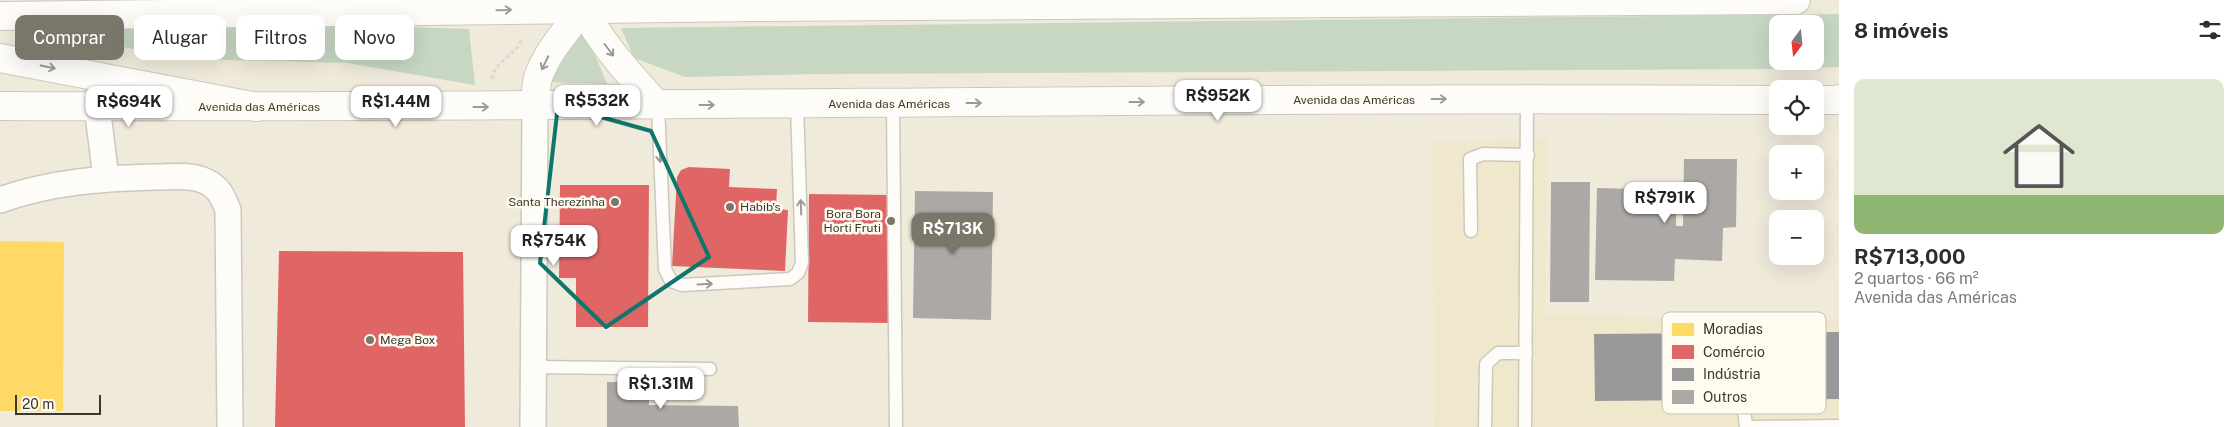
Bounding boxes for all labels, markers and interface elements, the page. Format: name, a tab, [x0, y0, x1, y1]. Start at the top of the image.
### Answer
one-way arrow	[495, 5, 511, 15]
chip: Comprar	[15, 15, 124, 60]
chip: Alugar	[134, 15, 226, 60]
chip: Filtros	[236, 15, 325, 60]
chip: Novo	[335, 15, 414, 60]
north arrow	[1769, 15, 1824, 70]
map controls	[1769, 15, 1824, 265]
icon: filters	[2196, 16, 2224, 44]
text: 8 imóveis	[1854, 18, 1948, 43]
one-way arrow	[603, 43, 614, 56]
one-way arrow	[540, 55, 549, 70]
one-way arrow	[39, 63, 55, 72]
pin: R$952K	[1177, 80, 1259, 122]
button: locate	[1769, 80, 1824, 135]
pin: R$532K	[556, 84, 638, 127]
pin: R$694K	[88, 86, 170, 128]
pin: R$1.44M	[350, 86, 442, 128]
text: R$952K	[1186, 86, 1251, 105]
text: R$532K	[564, 91, 630, 110]
text: R$694K	[97, 92, 162, 111]
text: R$1.44M	[362, 92, 430, 111]
street label: Avenida das Américas	[1293, 93, 1415, 107]
one-way arrow	[1430, 94, 1447, 104]
street label: Avenida das Américas	[828, 97, 950, 111]
one-way arrow	[1128, 97, 1144, 107]
one-way arrow	[966, 98, 982, 108]
street label: Avenida das Américas	[198, 100, 320, 114]
one-way arrow	[698, 101, 714, 110]
one-way arrow	[472, 102, 489, 112]
icon: home	[1994, 111, 2084, 201]
button: +	[1769, 145, 1824, 200]
one-way arrow	[655, 146, 665, 162]
pin: R$791K	[1624, 182, 1706, 224]
text: R$791K	[1635, 188, 1695, 207]
place label: Santa Therezinha	[508, 195, 605, 209]
marker: Santa Therezinha	[609, 196, 621, 208]
one-way arrow	[796, 199, 805, 215]
place label: Habib's	[740, 200, 780, 214]
marker: Habib's	[724, 201, 736, 213]
place label: Bora Bora Horti Fruti	[824, 207, 881, 235]
button: −	[1769, 210, 1824, 265]
pin: R$713K	[912, 212, 994, 255]
marker: Bora Bora Horti Fruti	[885, 215, 897, 227]
text: R$713K	[922, 219, 984, 238]
pin: R$754K	[513, 224, 595, 267]
text: R$754K	[522, 231, 586, 250]
text: R$713,000	[1854, 244, 1966, 269]
text: 2 quartos · 66 m²	[1854, 269, 1979, 288]
one-way arrow	[696, 280, 712, 289]
text: Avenida das Américas	[1854, 288, 2017, 307]
legend	[1662, 312, 1826, 414]
text: Moradias	[1703, 321, 1763, 337]
place label: Mega Box	[380, 333, 436, 347]
marker: Mega Box	[364, 334, 376, 346]
text: Comércio	[1703, 344, 1765, 360]
text: Indústria	[1703, 366, 1761, 382]
pin: R$1.31M	[615, 368, 707, 410]
text: R$1.31M	[628, 374, 694, 393]
text: Outros	[1703, 389, 1747, 405]
scale bar	[15, 392, 101, 415]
text: 20 m	[22, 396, 54, 412]

